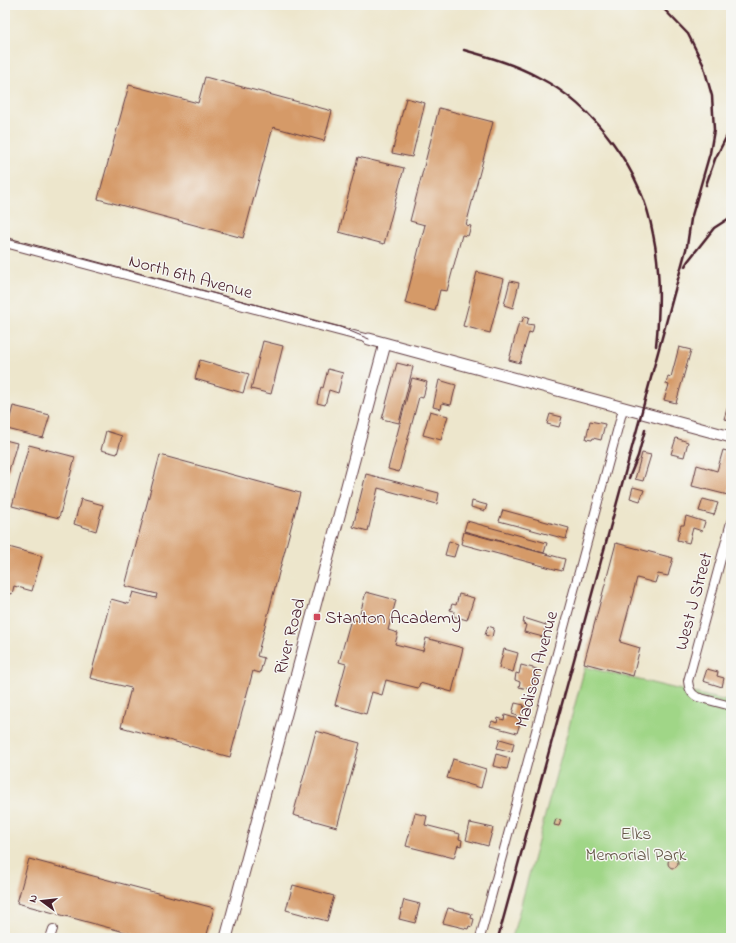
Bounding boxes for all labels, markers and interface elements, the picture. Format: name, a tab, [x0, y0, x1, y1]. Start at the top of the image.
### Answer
street label: North 6th Avenue	[126, 249, 256, 307]
street label: West J Street	[669, 550, 720, 653]
street label: River Road	[268, 595, 314, 678]
place label: Stanton Academy	[325, 606, 461, 632]
street label: Madison Avenue	[510, 607, 566, 731]
marker: Stanton Academy	[312, 612, 322, 622]
park label: Elks Memorial Park	[586, 822, 687, 869]
north arrow	[22, 881, 62, 921]
text: N	[25, 893, 42, 904]

